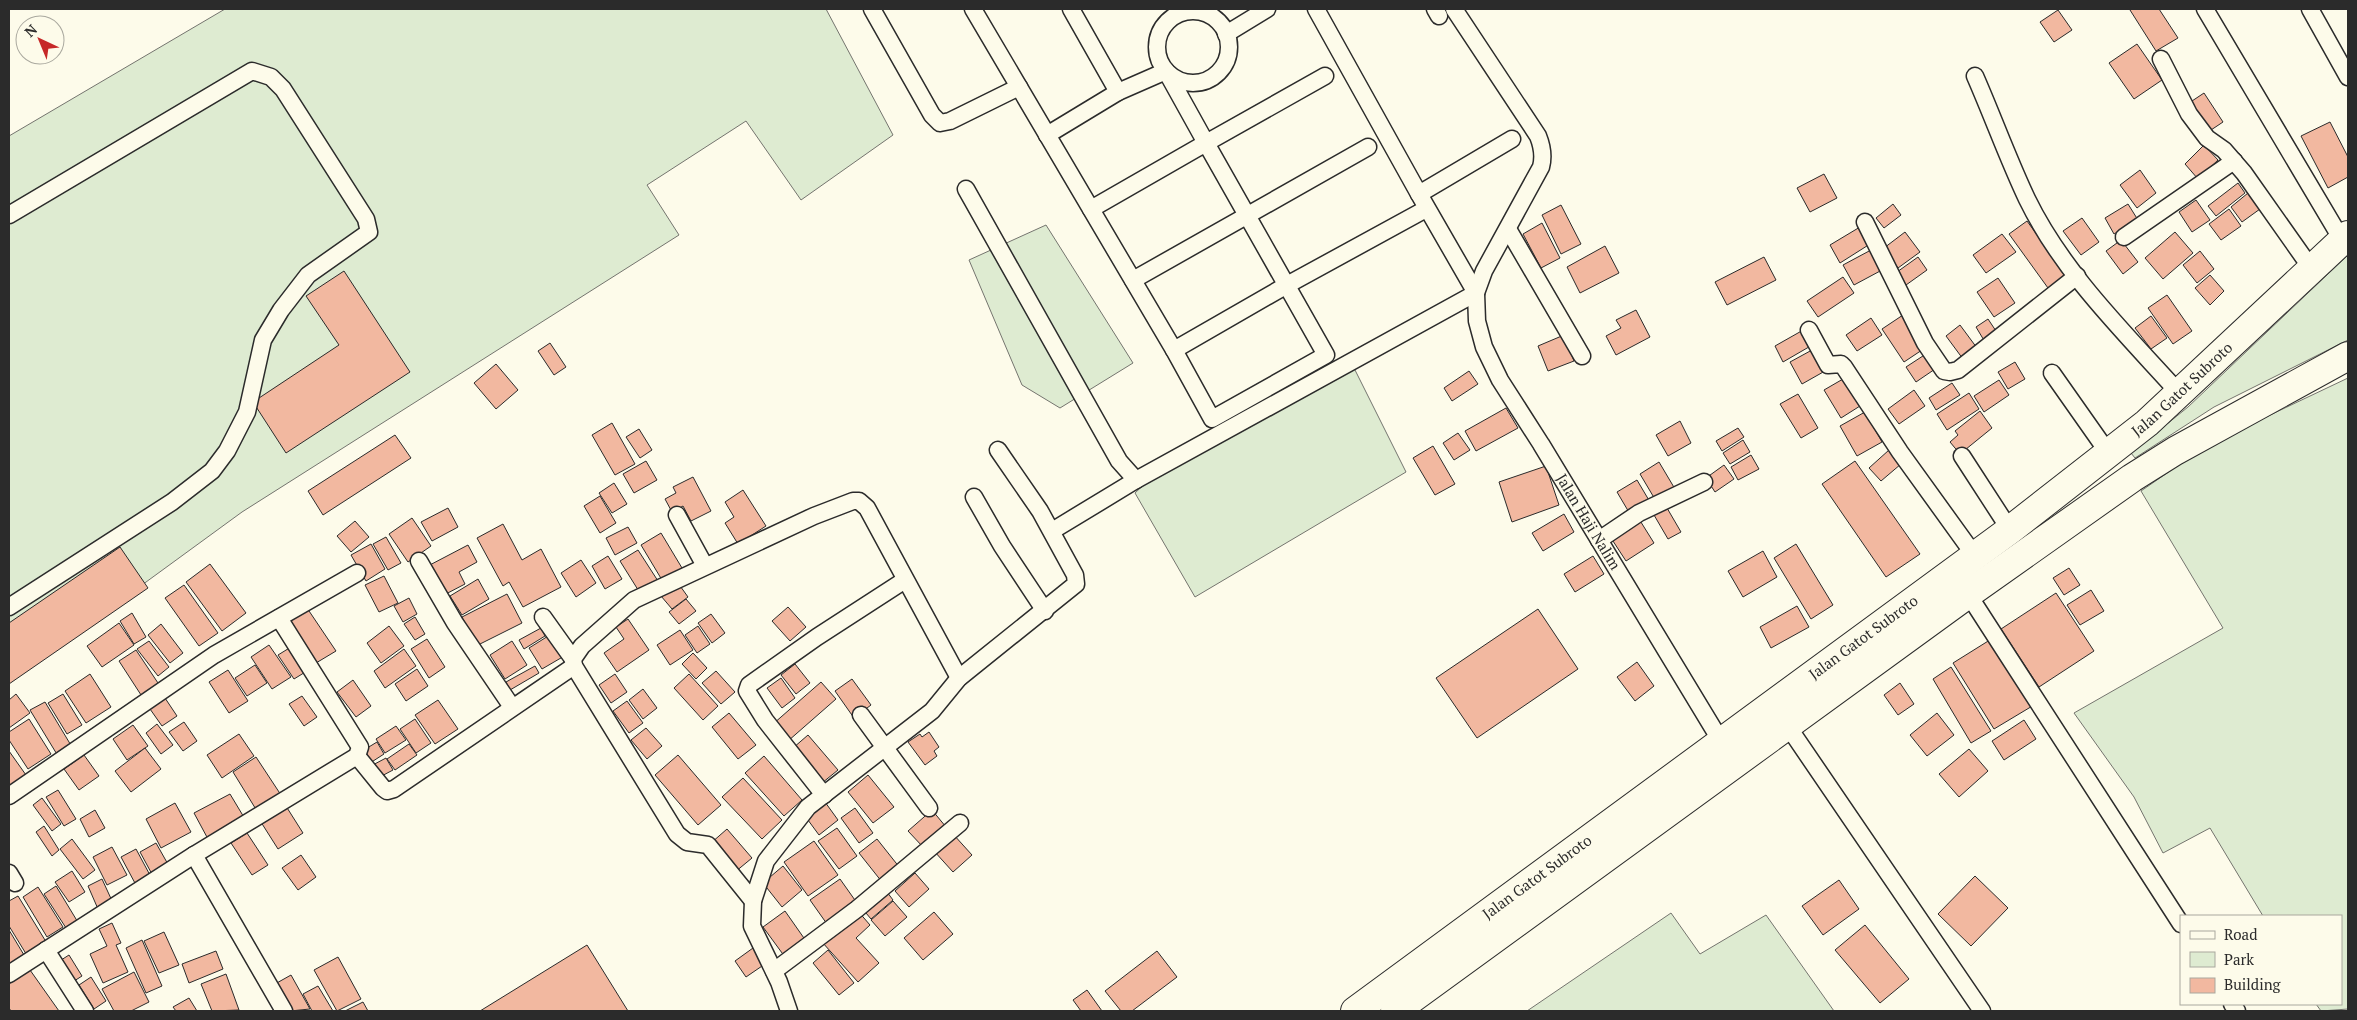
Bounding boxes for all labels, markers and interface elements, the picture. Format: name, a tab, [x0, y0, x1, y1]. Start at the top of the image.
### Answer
north arrow	[15, 15, 65, 65]
text: N	[20, 20, 41, 41]
street label: Jalan Gatot Subroto	[2127, 337, 2236, 441]
street label: Jalan Haji Nalim	[1552, 470, 1626, 573]
street label: Jalan Gatot Subroto	[1804, 590, 1922, 683]
street label: Jalan Gatot Subroto	[1478, 830, 1595, 923]
legend	[2180, 915, 2342, 1005]
text: Road	[2224, 924, 2257, 944]
text: Park	[2224, 949, 2254, 969]
text: Building	[2224, 974, 2282, 994]

